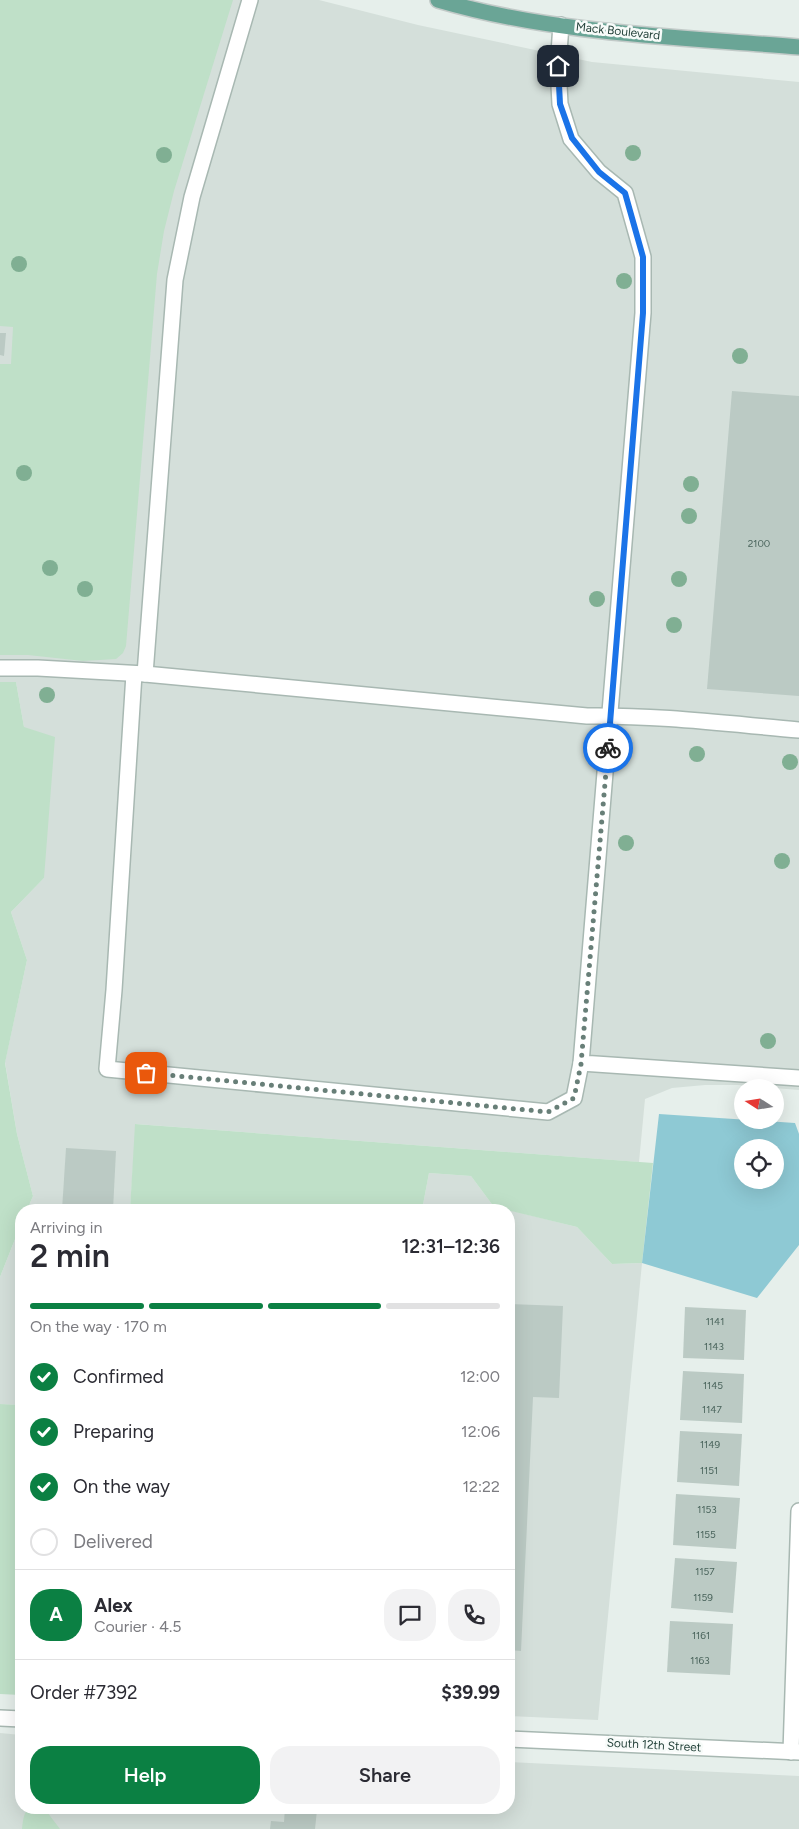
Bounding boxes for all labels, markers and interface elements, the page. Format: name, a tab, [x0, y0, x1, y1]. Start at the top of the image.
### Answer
street label: Mack Boulevard	[575, 20, 661, 42]
pin	[537, 45, 579, 87]
icon: home	[544, 52, 572, 80]
house number: 2100	[748, 537, 770, 550]
courier	[583, 723, 633, 773]
icon: bike	[594, 734, 622, 762]
pin	[125, 1052, 167, 1094]
icon: bag	[132, 1059, 160, 1087]
north arrow	[734, 1079, 784, 1129]
map controls	[734, 1079, 784, 1189]
button: locate	[734, 1139, 784, 1189]
text: Arriving in	[30, 1218, 102, 1237]
text: 12:31–12:36	[401, 1235, 500, 1258]
text: 2 min	[30, 1237, 110, 1275]
house number: 1141	[706, 1315, 724, 1328]
text: On the way · 170 m	[30, 1317, 167, 1336]
house number: 1143	[704, 1340, 724, 1353]
icon: check	[30, 1363, 58, 1391]
text: Confirmed	[73, 1365, 164, 1388]
text: 12:00	[460, 1367, 500, 1386]
house number: 1145	[703, 1379, 723, 1392]
house number: 1147	[702, 1403, 723, 1416]
icon: check	[30, 1418, 58, 1446]
text: Preparing	[73, 1420, 154, 1443]
text: 12:06	[461, 1422, 500, 1441]
house number: 1149	[700, 1438, 720, 1451]
house number: 1151	[700, 1464, 718, 1477]
icon: check	[30, 1473, 58, 1501]
text: On the way	[73, 1475, 170, 1498]
text: 12:22	[463, 1477, 500, 1496]
house number: 1153	[697, 1503, 717, 1516]
house number: 1155	[696, 1528, 716, 1541]
text: Delivered	[73, 1530, 153, 1553]
house number: 1157	[695, 1565, 715, 1578]
button: chat	[384, 1589, 436, 1641]
button: phone	[448, 1589, 500, 1641]
house number: 1159	[693, 1591, 713, 1604]
text: Alex	[94, 1594, 133, 1617]
text: A	[49, 1603, 63, 1626]
text: Courier · 4.5	[94, 1617, 181, 1636]
house number: 1161	[692, 1629, 710, 1642]
house number: 1163	[690, 1654, 710, 1667]
text: Order #7392	[30, 1681, 138, 1704]
text: $39.99	[441, 1681, 500, 1704]
street label: South 12th Street	[606, 1736, 702, 1754]
button: Help	[30, 1746, 260, 1804]
button: Share	[270, 1746, 500, 1804]

